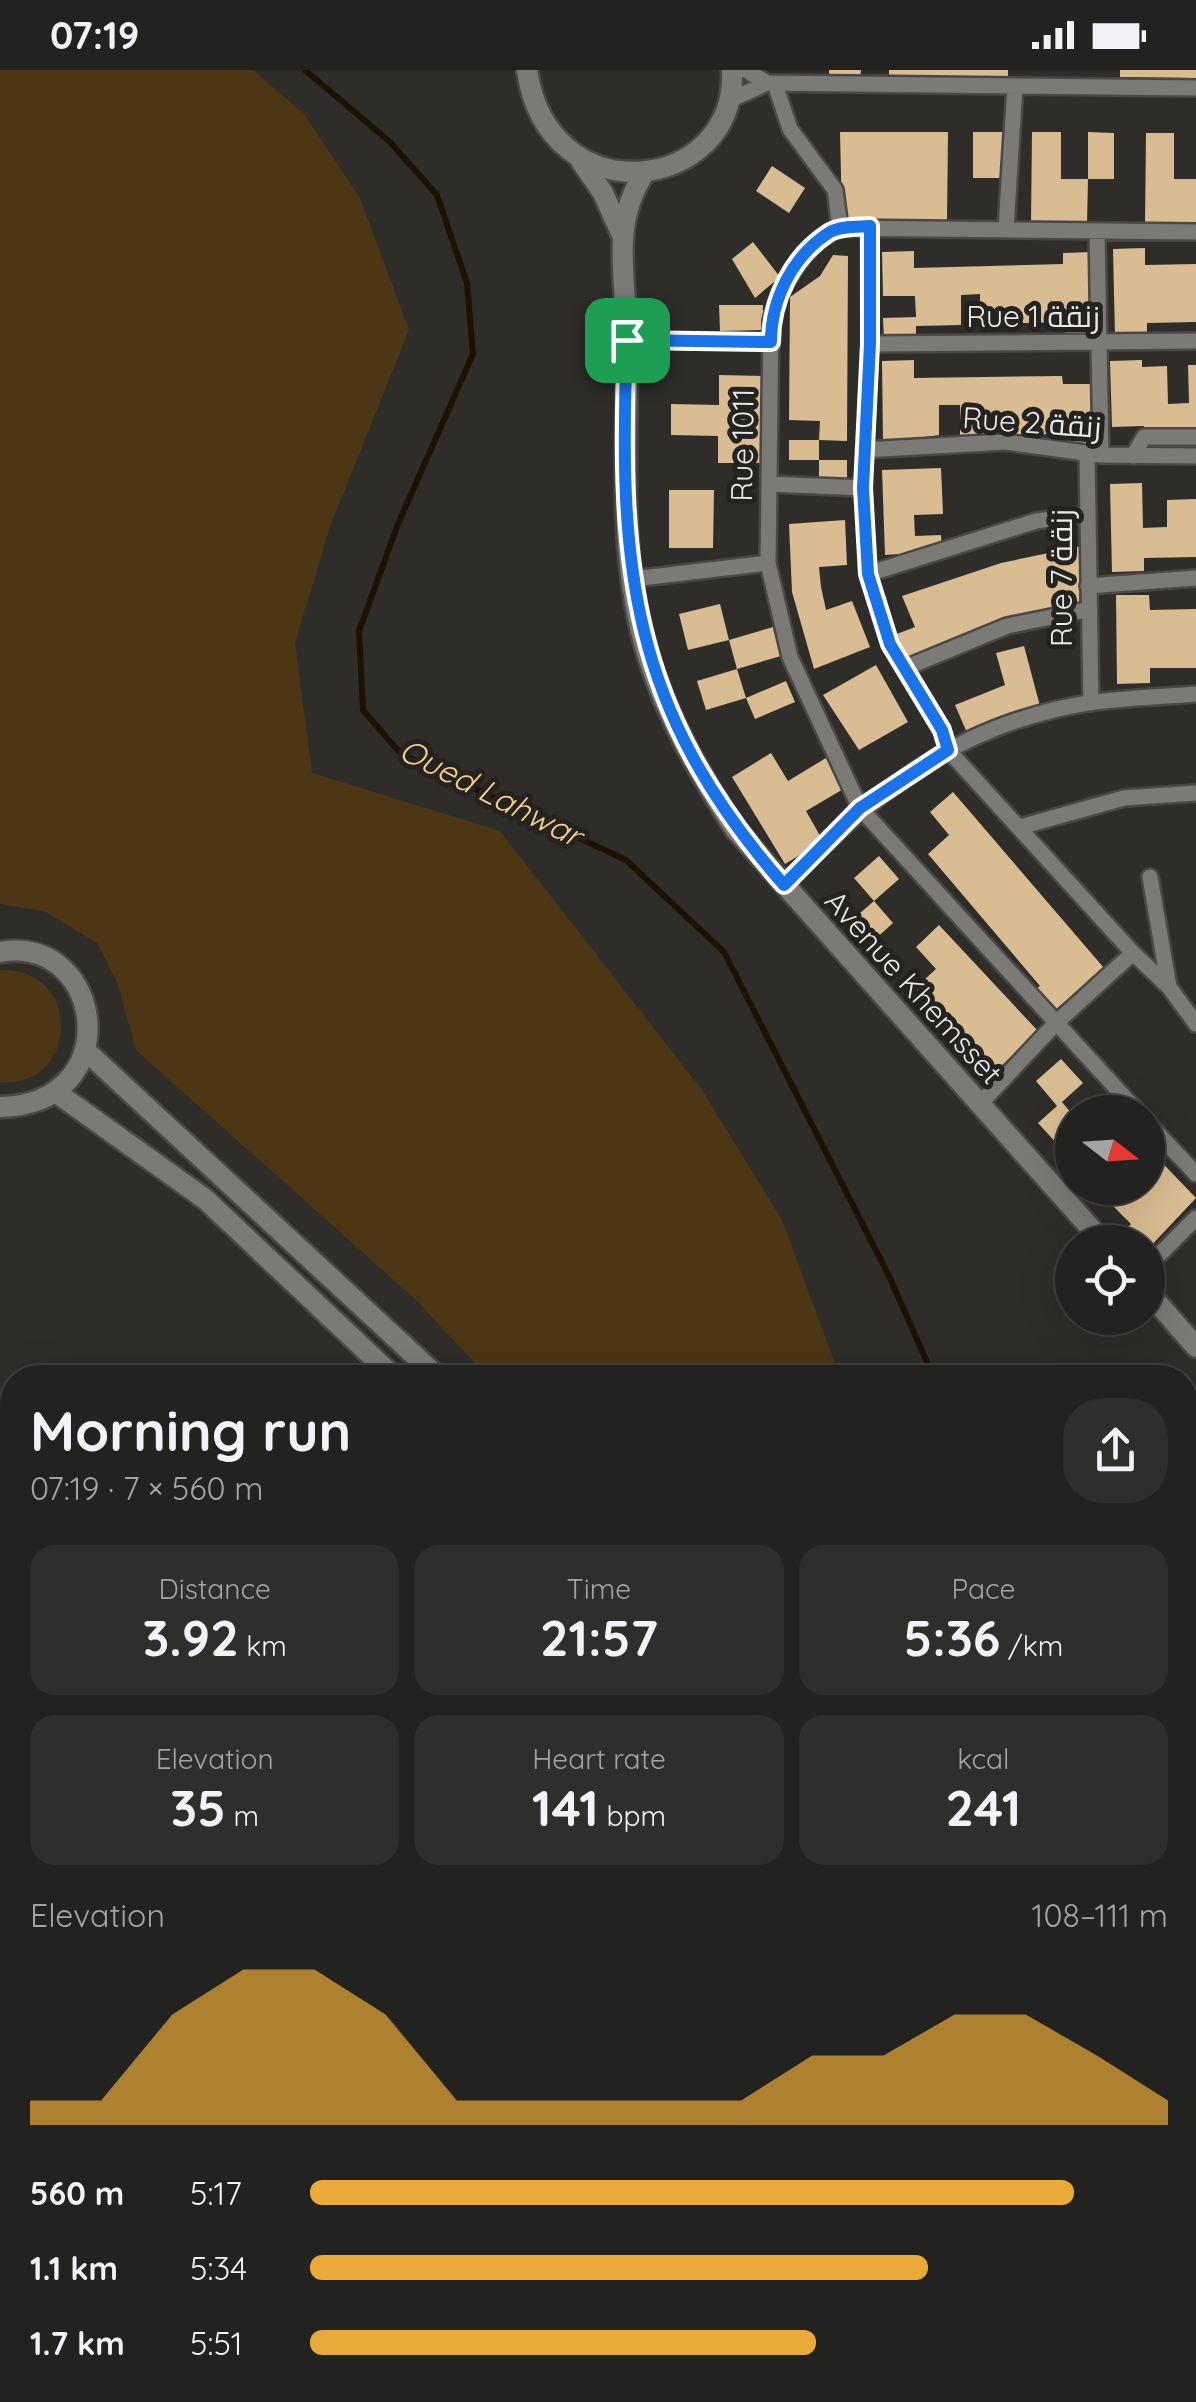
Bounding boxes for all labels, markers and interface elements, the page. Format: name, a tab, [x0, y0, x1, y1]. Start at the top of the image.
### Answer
text: 07:19	[50, 11, 139, 59]
street label: Rue 1 زنقة	[966, 297, 1100, 335]
pin	[585, 298, 670, 383]
icon: arrive	[600, 313, 655, 368]
street label: Rue 1011	[722, 388, 762, 502]
street label: Rue 2 زنقة	[961, 398, 1103, 446]
street label: Rue 7 زنقة	[1042, 509, 1080, 647]
water label: Oued Lahwar	[393, 729, 592, 857]
street label: Avenue Khemsset	[817, 882, 1011, 1092]
north arrow	[1055, 1095, 1165, 1205]
map controls	[1055, 1095, 1165, 1335]
button: locate	[1055, 1225, 1165, 1335]
text: Morning run	[30, 1396, 351, 1465]
button: share	[1063, 1398, 1168, 1503]
text: 07:19 · 7 × 560 m	[30, 1468, 263, 1508]
text: Distance	[159, 1571, 271, 1606]
text: Time	[567, 1571, 631, 1606]
text: Pace	[951, 1571, 1015, 1606]
text: 3.92	[143, 1606, 239, 1669]
text: 21:57	[540, 1606, 658, 1669]
text: 5:36	[903, 1606, 1000, 1669]
text: km	[239, 1628, 287, 1663]
text: /km	[1000, 1628, 1063, 1663]
text: Elevation	[156, 1741, 274, 1776]
text: Heart rate	[532, 1741, 666, 1776]
text: kcal	[957, 1741, 1009, 1776]
text: 35	[170, 1776, 226, 1839]
text: 141	[532, 1776, 599, 1839]
text: 241	[945, 1776, 1021, 1839]
text: m	[226, 1798, 259, 1833]
text: bpm	[599, 1798, 666, 1833]
text: Elevation	[30, 1895, 165, 1935]
text: 108–111 m	[1032, 1895, 1168, 1935]
text: 560 m	[30, 2173, 124, 2213]
text: 5:17	[190, 2173, 242, 2213]
text: 1.1 km	[30, 2248, 118, 2288]
text: 5:34	[190, 2248, 247, 2288]
text: 1.7 km	[30, 2323, 125, 2363]
text: 5:51	[190, 2323, 243, 2363]

